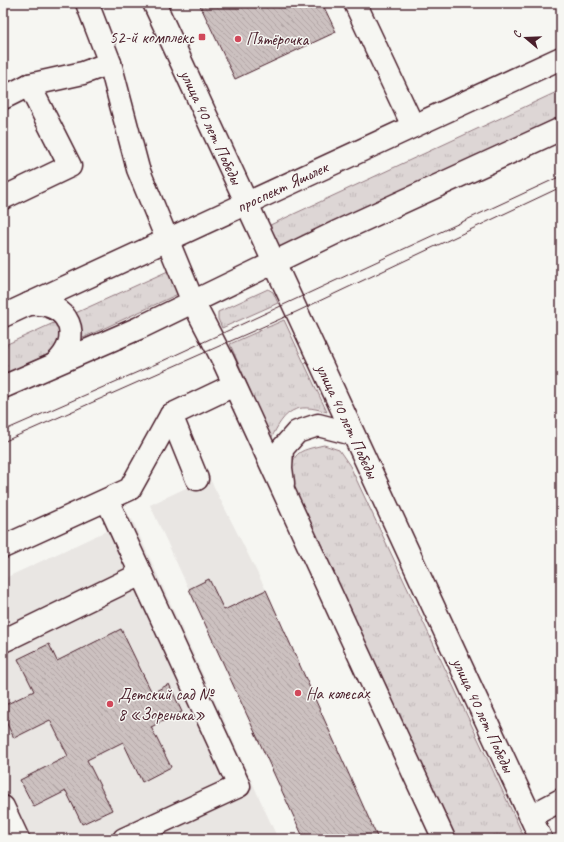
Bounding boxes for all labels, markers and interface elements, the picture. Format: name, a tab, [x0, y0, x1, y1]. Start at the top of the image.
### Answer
north arrow	[506, 18, 546, 58]
place label: 52-й комплекс	[109, 27, 195, 48]
text: С	[509, 28, 525, 40]
place label: Пятёрочка	[246, 29, 309, 50]
marker: 52-й комплекс	[197, 32, 207, 42]
marker: Пятёрочка	[233, 34, 243, 44]
street label: улица 40 лет Победы	[175, 65, 248, 189]
street label: проспект Яшьлек	[233, 156, 333, 217]
street label: улица 40 лет Победы	[311, 359, 384, 483]
street label: улица 40 лет Победы	[447, 653, 520, 777]
place label: На колесах	[306, 683, 370, 704]
place label: Детский сад № 8 «Зоренька»	[118, 684, 215, 725]
marker: На колесах	[293, 688, 303, 698]
marker: Детский сад № 8 «Зоренька»	[105, 699, 115, 709]

